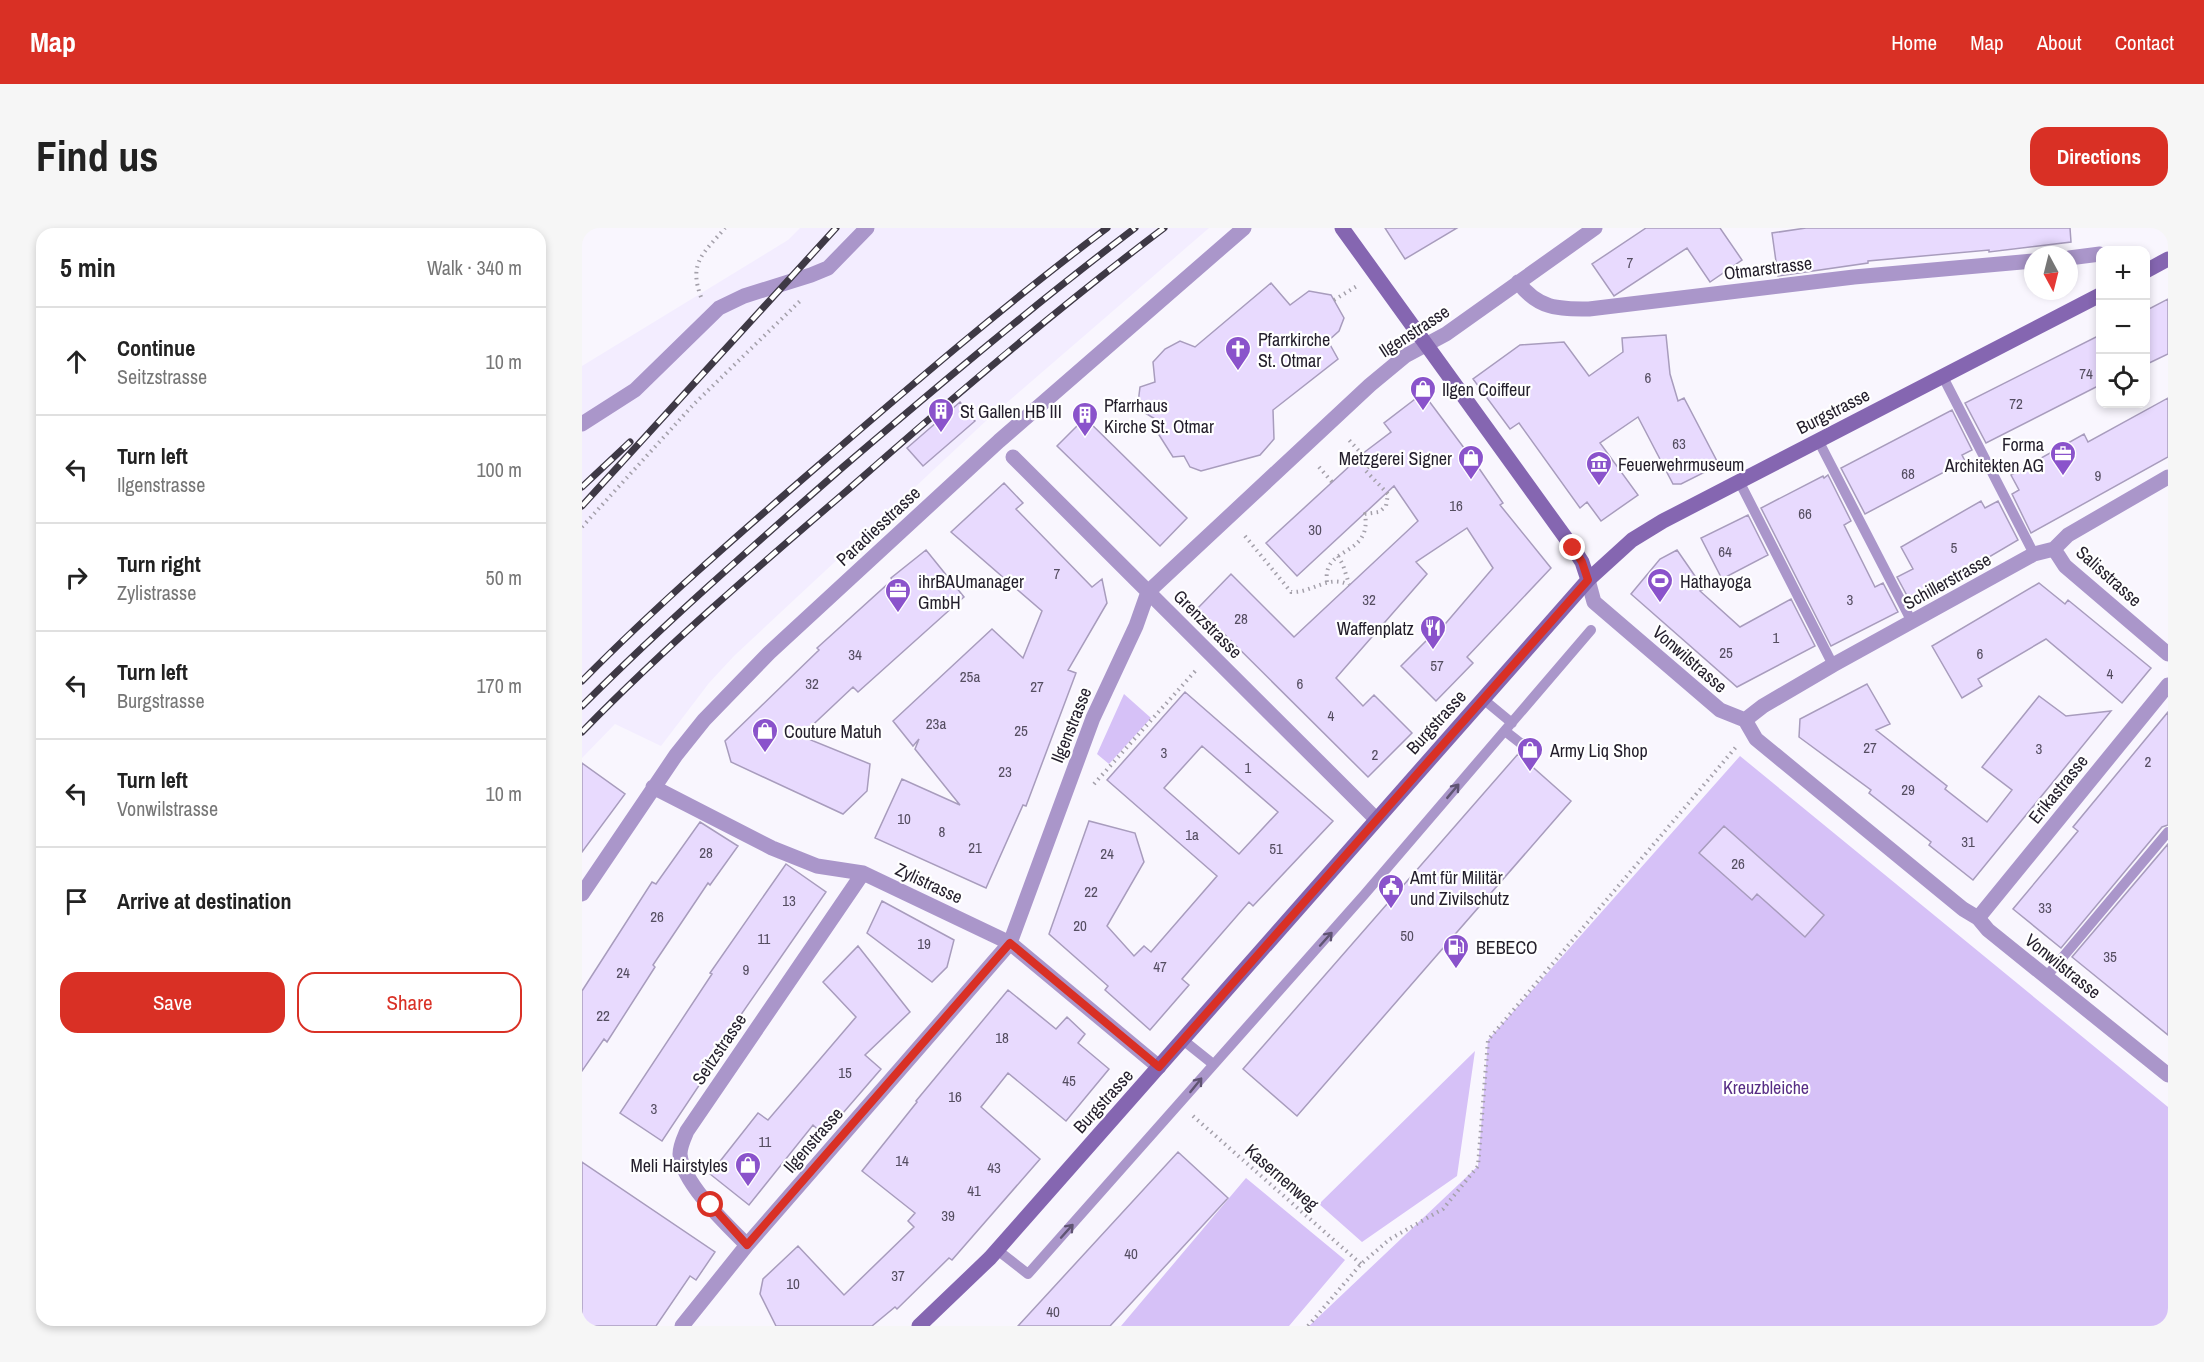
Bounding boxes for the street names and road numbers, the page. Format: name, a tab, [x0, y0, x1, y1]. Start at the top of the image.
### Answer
street label: Otmarstrasse	[1723, 250, 1813, 286]
street label: Ilgenstrasse	[1374, 299, 1454, 363]
street label: Burgstrasse	[1792, 382, 1874, 440]
street label: Paradiesstrasse	[830, 480, 926, 572]
street label: Salisstrasse	[2071, 540, 2147, 612]
street label: Schillerstrasse	[1899, 547, 1995, 615]
street label: Grenzstrasse	[1168, 584, 1248, 664]
street label: Vonwilstrasse	[1647, 620, 1733, 698]
street label: Ilgenstrasse	[1045, 683, 1097, 767]
street label: Burgstrasse	[1400, 684, 1472, 760]
street label: Erikastrasse	[2022, 749, 2094, 829]
street label: Zylistrasse	[891, 857, 967, 909]
street label: Vonwilstrasse	[2020, 928, 2106, 1004]
street label: Seitzstrasse	[686, 1008, 752, 1090]
street label: Burgstrasse	[1067, 1063, 1139, 1139]
street label: Ilgenstrasse	[777, 1102, 849, 1178]
street label: Kasernenweg	[1240, 1138, 1325, 1217]

